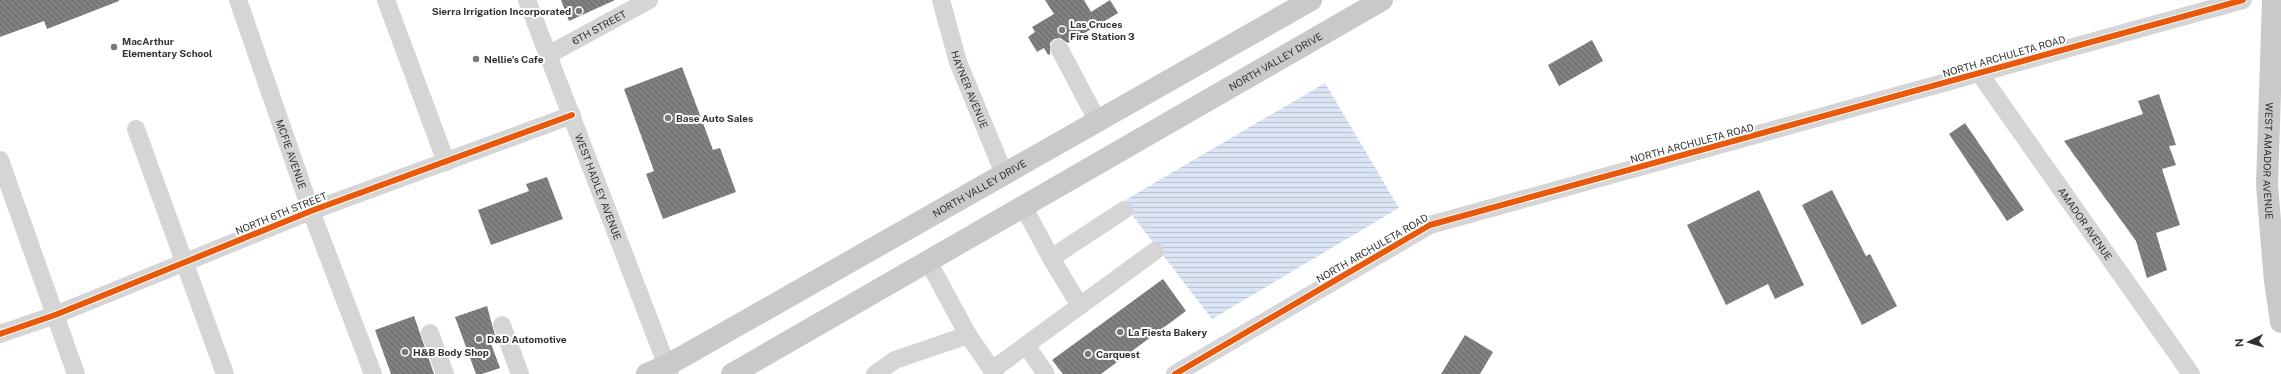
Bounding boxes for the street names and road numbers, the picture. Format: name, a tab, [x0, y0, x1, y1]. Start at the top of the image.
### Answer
street label: 6TH STREET	[570, 8, 628, 47]
street label: NORTH VALLEY DRIVE	[1227, 30, 1324, 93]
street label: NORTH ARCHULETA ROAD	[1941, 33, 2067, 79]
street label: HAYNER AVENUE	[949, 49, 991, 130]
street label: WEST AMADOR AVENUE	[2261, 102, 2276, 220]
street label: MCFIE AVENUE	[274, 118, 309, 190]
street label: NORTH ARCHULETA ROAD	[1629, 121, 1755, 165]
street label: WEST HADLEY AVENUE	[573, 132, 624, 242]
street label: NORTH VALLEY DRIVE	[930, 157, 1028, 220]
street label: AMADOR AVENUE	[2056, 185, 2115, 262]
street label: NORTH 6TH STREET	[233, 189, 329, 237]
street label: NORTH ARCHULETA ROAD	[1314, 211, 1430, 285]

